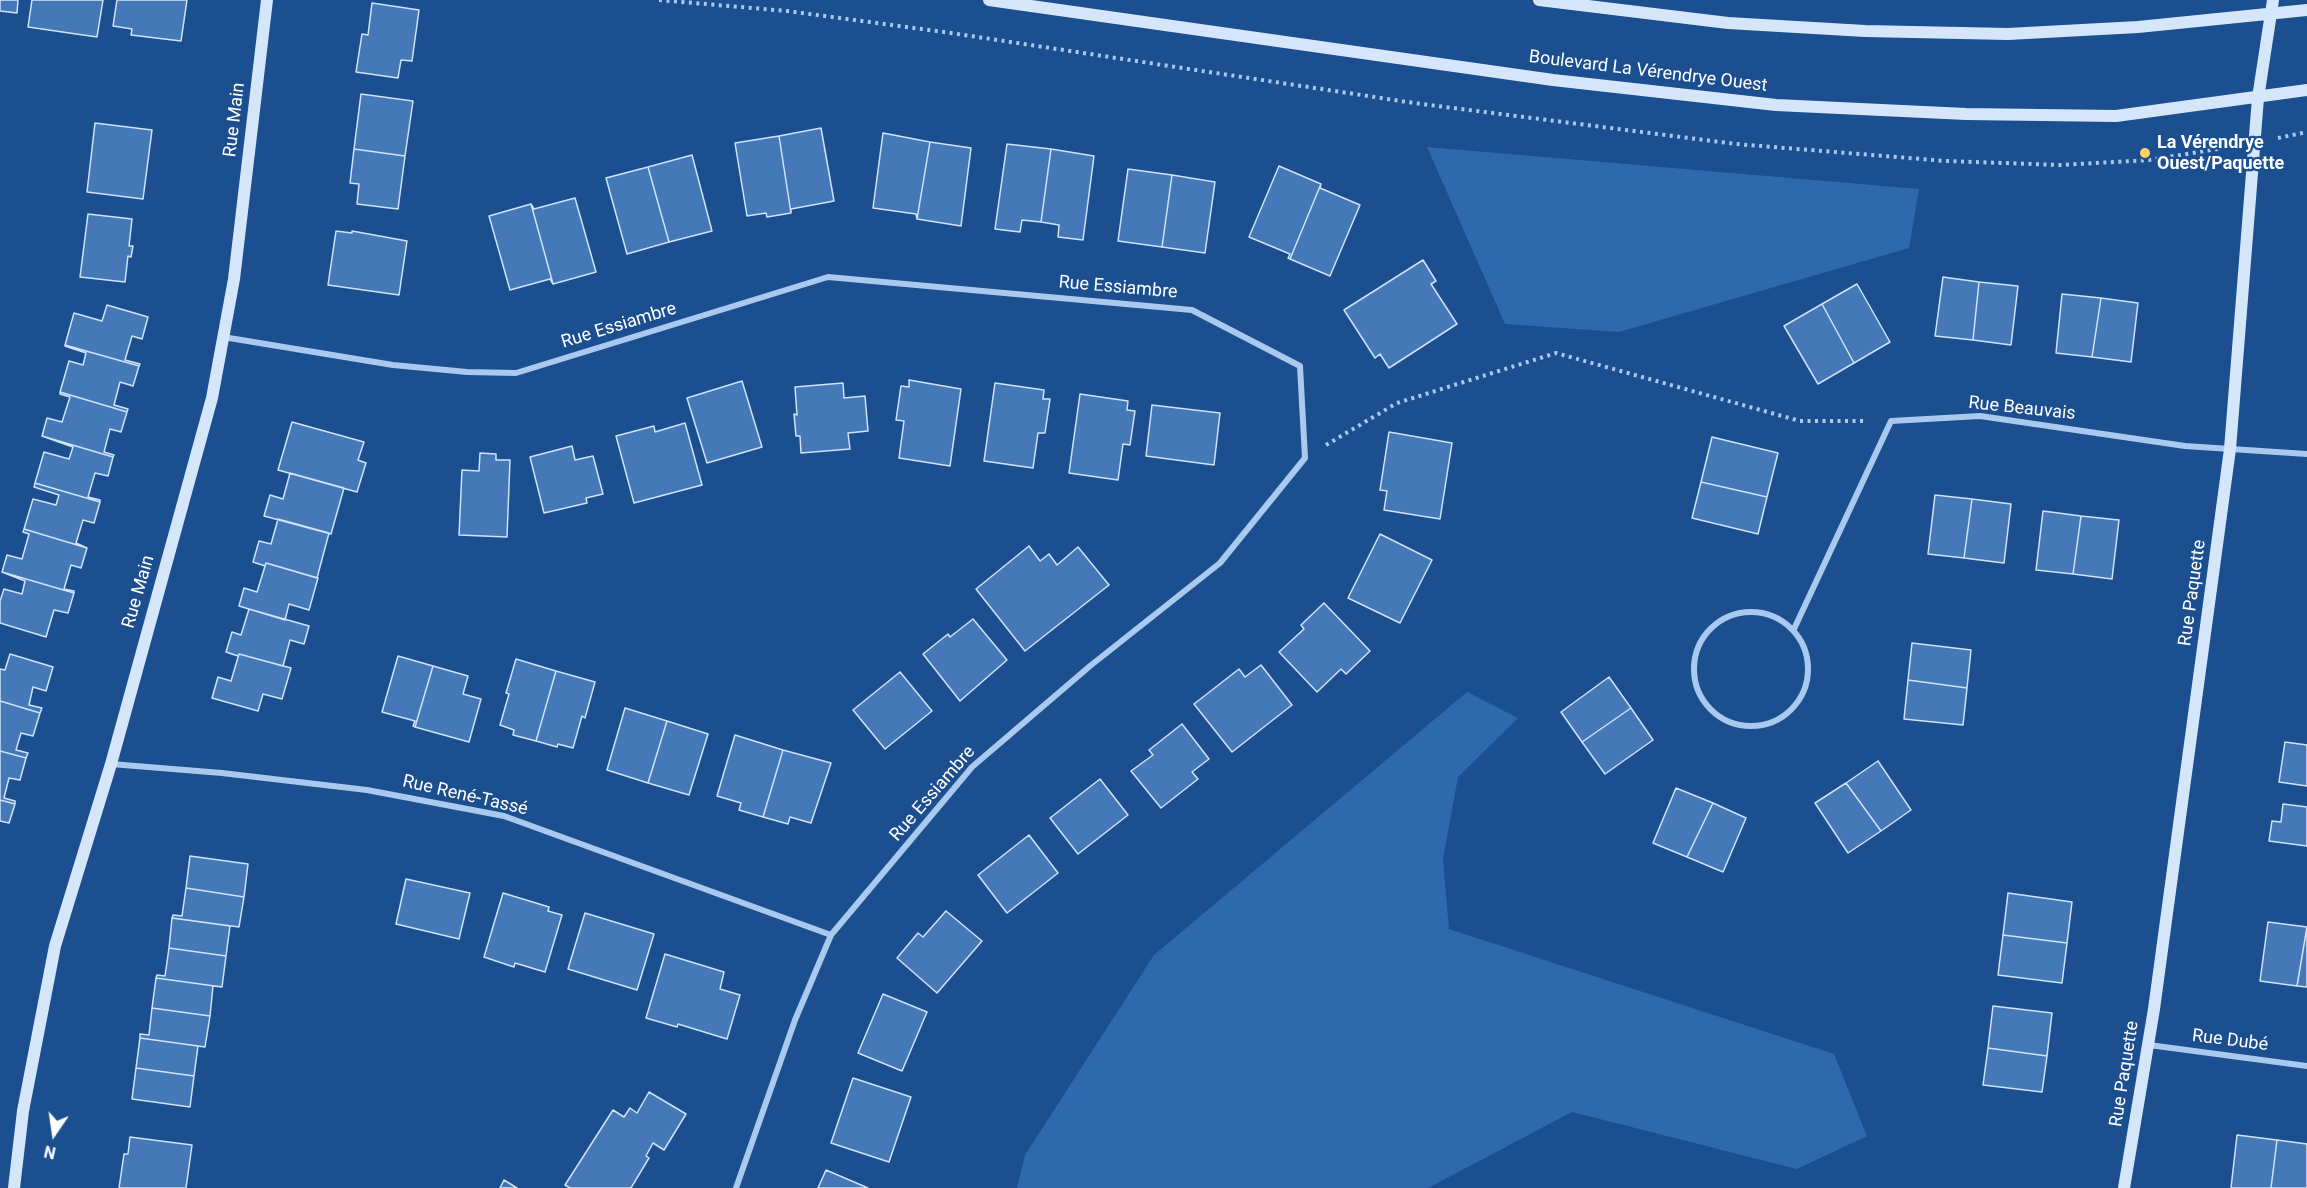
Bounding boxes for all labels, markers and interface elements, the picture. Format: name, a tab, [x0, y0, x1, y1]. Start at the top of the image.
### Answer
street label: Boulevard La Vérendrye Ouest	[1528, 47, 1768, 97]
street label: Rue Main	[220, 82, 250, 158]
place label: La Vérendrye Ouest/Paquette	[2157, 132, 2284, 174]
marker: La Vérendrye Ouest/Paquette	[2138, 146, 2152, 160]
street label: Rue Essiambre	[1058, 272, 1178, 304]
street label: Rue Essiambre	[559, 298, 679, 354]
street label: Rue Beauvais	[1967, 393, 2077, 425]
street label: Rue Paquette	[2175, 538, 2211, 648]
street label: Rue Main	[118, 553, 160, 631]
street label: Rue Essiambre	[886, 742, 980, 846]
street label: Rue René-Tassé	[400, 771, 530, 821]
street label: Rue Paquette	[2106, 1019, 2144, 1129]
street label: Rue Dubé	[2191, 1026, 2269, 1056]
north arrow	[24, 1104, 84, 1164]
text: N	[42, 1142, 57, 1163]

